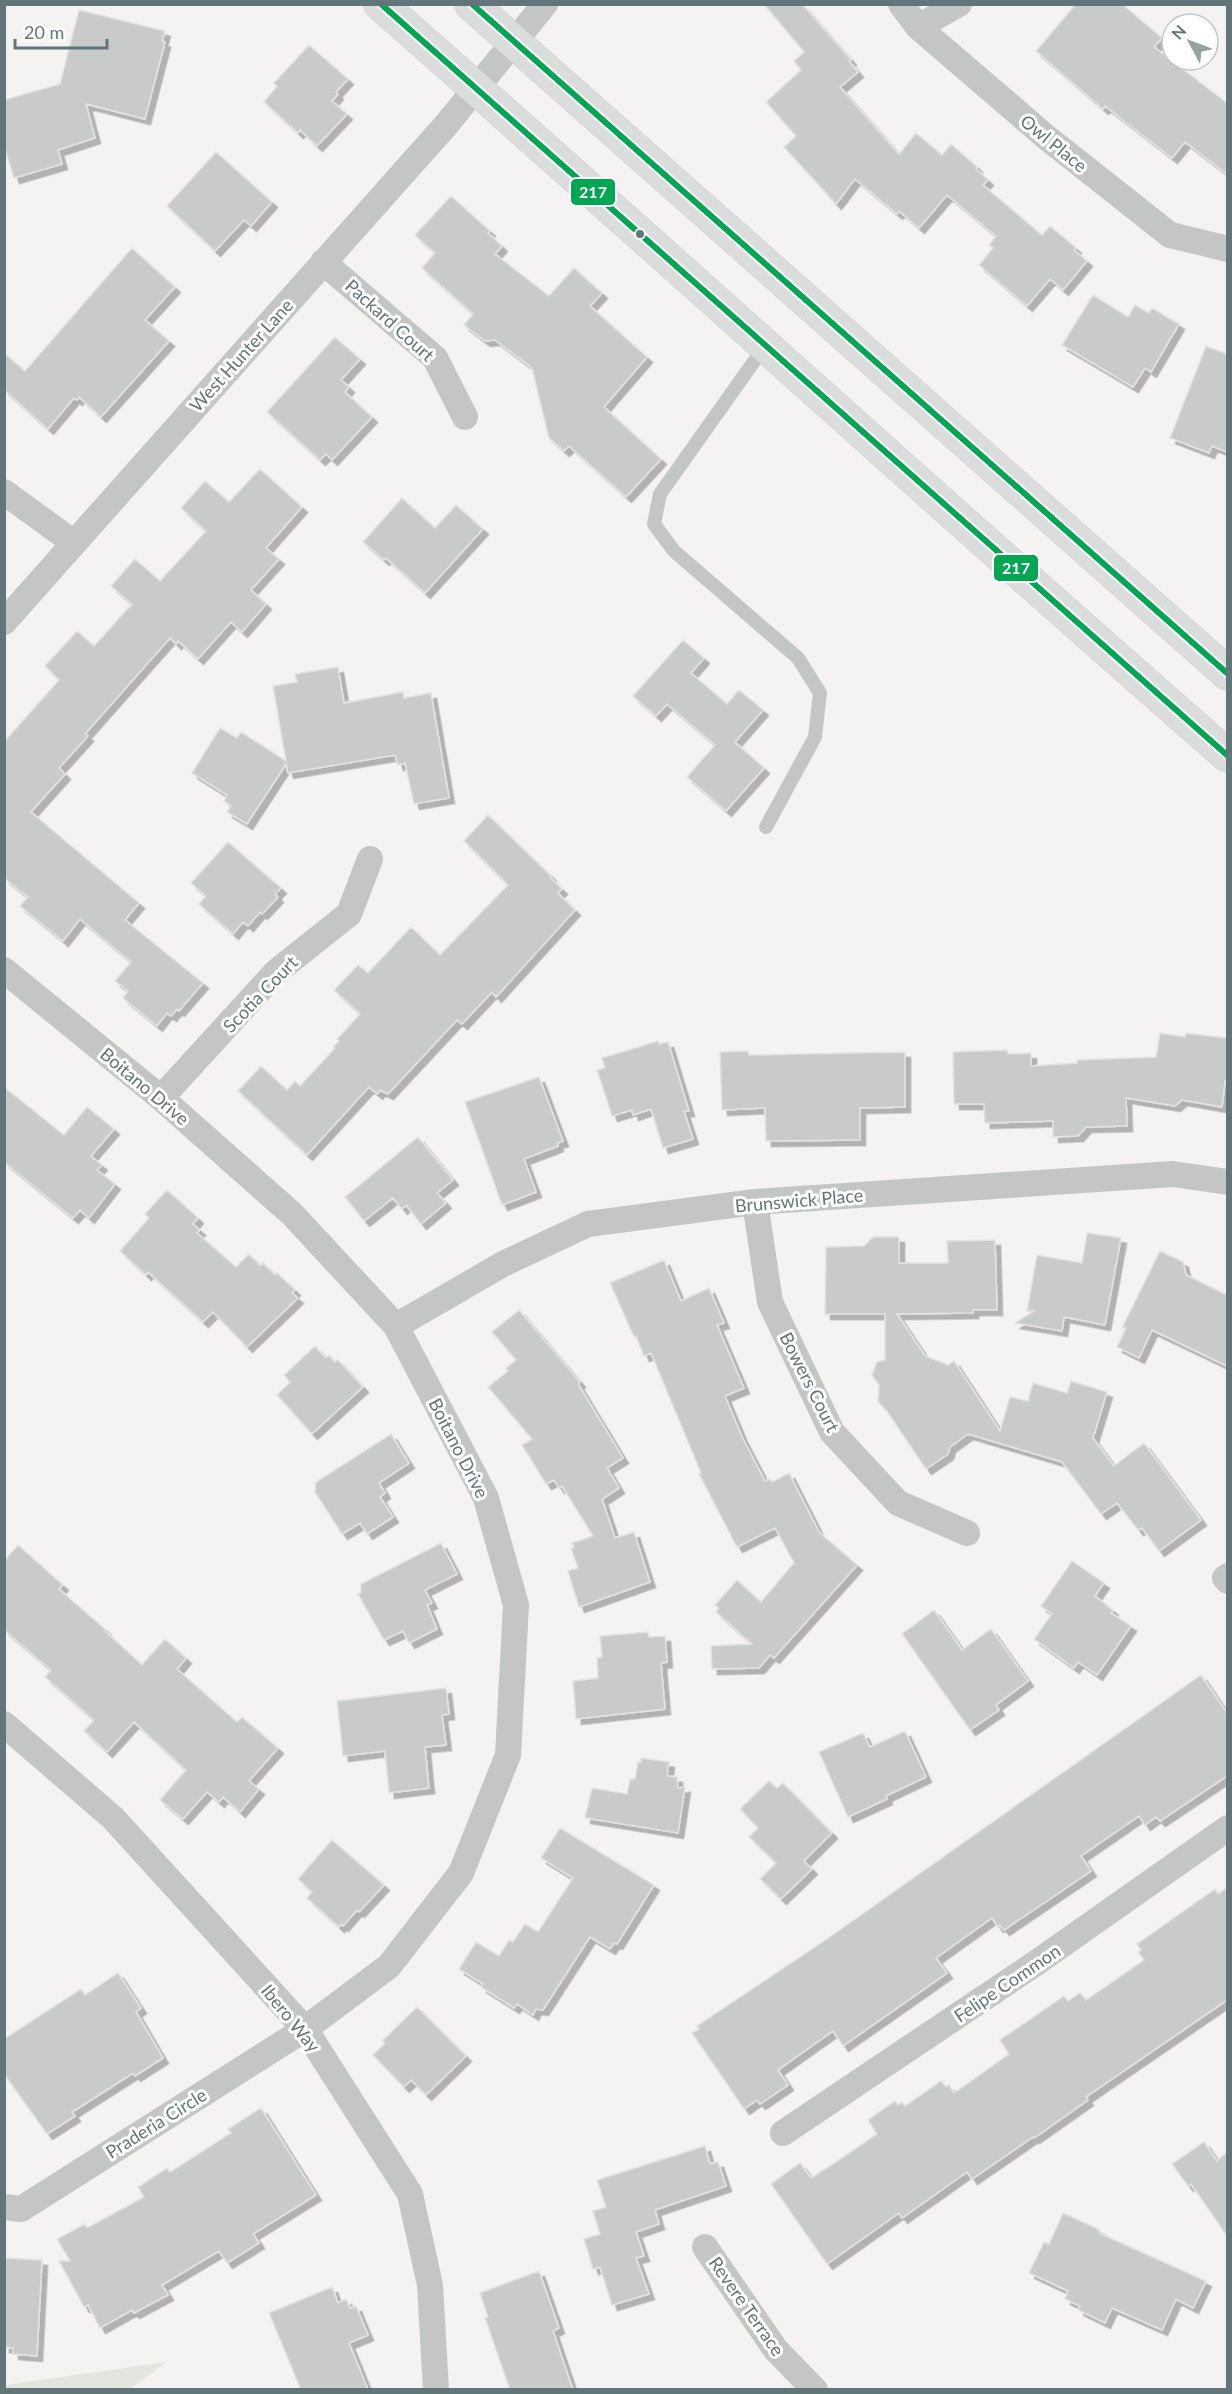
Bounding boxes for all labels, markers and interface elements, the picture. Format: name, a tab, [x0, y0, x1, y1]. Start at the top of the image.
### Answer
scale bar	[15, 12, 106, 50]
north arrow	[1160, 12, 1220, 72]
text: 20 m	[24, 21, 64, 43]
text: N	[1167, 21, 1190, 43]
street label: Owl Place	[1016, 109, 1092, 177]
line badge: 217	[570, 178, 616, 206]
text: 217	[579, 182, 607, 201]
unlabelled marker	[634, 228, 646, 240]
street label: Packard Court	[341, 274, 439, 366]
street label: West Hunter Lane	[185, 294, 297, 416]
line badge: 217	[993, 554, 1039, 582]
text: 217	[1002, 558, 1030, 577]
street label: Scotia Court	[218, 951, 302, 1037]
street label: Boitano Drive	[96, 1042, 194, 1130]
street label: Brunswick Place	[734, 1183, 864, 1217]
street label: Bowers Court	[775, 1328, 845, 1436]
street label: Boitano Drive	[424, 1394, 494, 1502]
street label: Felipe Common	[950, 1939, 1064, 2027]
street label: Ibero Way	[257, 1980, 325, 2057]
street label: Praderia Circle	[101, 2083, 211, 2163]
street label: Revere Terrace	[705, 2252, 789, 2360]

